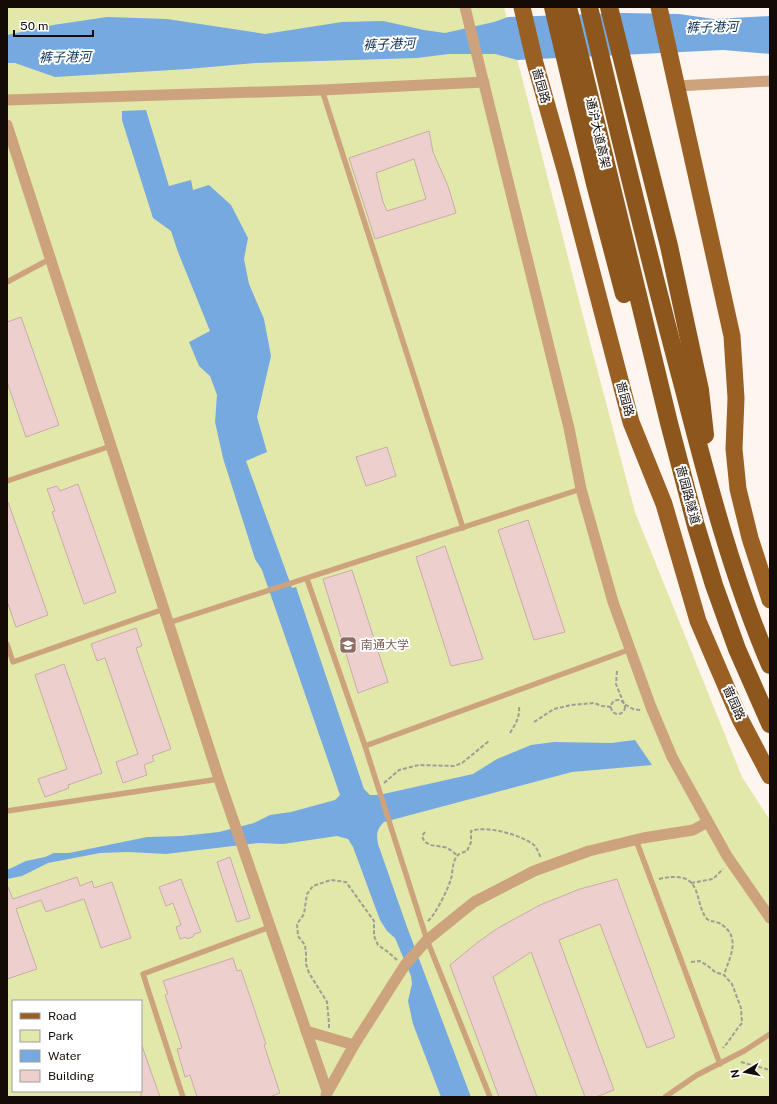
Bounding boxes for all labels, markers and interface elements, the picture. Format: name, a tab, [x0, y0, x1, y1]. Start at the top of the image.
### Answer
scale bar	[14, 12, 93, 38]
text: 50 m	[20, 19, 48, 33]
water label: 裤子港河	[686, 19, 741, 35]
water label: 裤子港河	[363, 35, 418, 52]
water label: 裤子港河	[39, 49, 94, 65]
street label: 啬园路	[529, 67, 553, 105]
street label: 通沪大道高架	[583, 96, 613, 170]
street label: 啬园路	[614, 380, 636, 418]
street label: 啬园路隧道	[673, 464, 703, 526]
school or university icon: 南通大学	[338, 635, 358, 655]
place label: 南通大学	[361, 638, 409, 652]
street label: 啬园路	[720, 684, 748, 722]
legend	[12, 1000, 142, 1092]
text: Road	[48, 1009, 76, 1023]
text: Park	[48, 1029, 74, 1043]
text: Water	[48, 1049, 82, 1063]
north arrow	[725, 1052, 765, 1092]
text: N	[728, 1068, 742, 1079]
text: Building	[48, 1069, 94, 1083]

